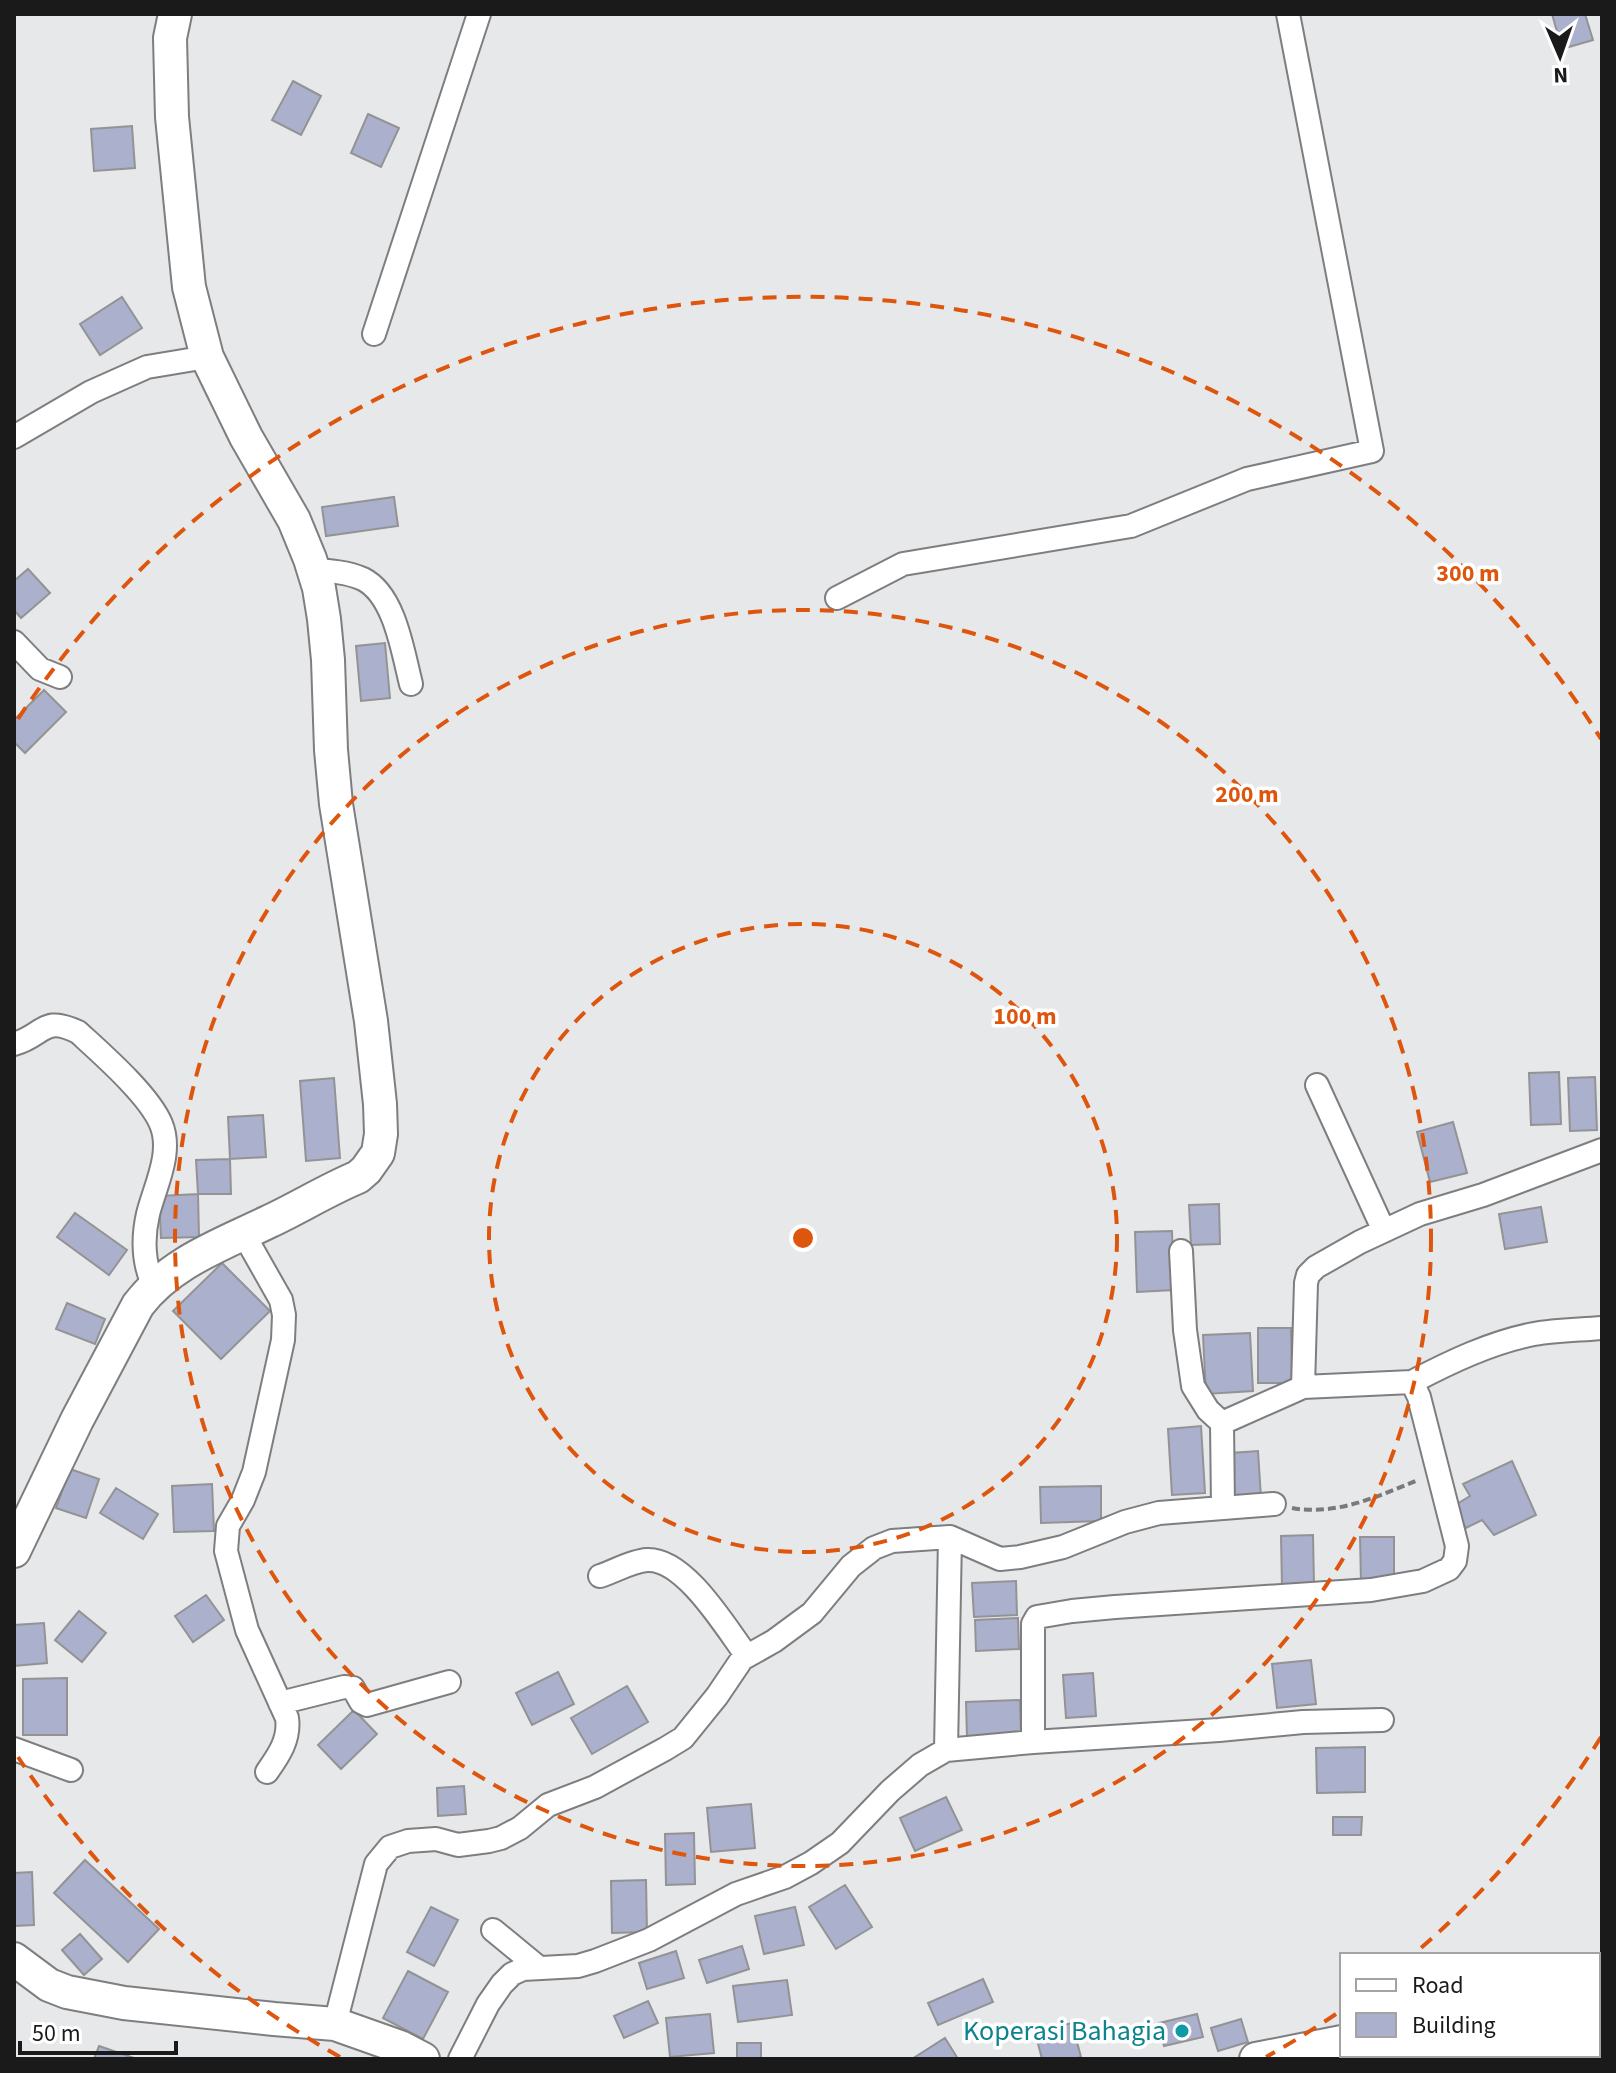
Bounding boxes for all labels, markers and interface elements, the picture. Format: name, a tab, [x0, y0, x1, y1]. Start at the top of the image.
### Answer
north arrow	[1520, 16, 1600, 96]
text: N	[1553, 59, 1569, 91]
text: 300 m	[1436, 556, 1500, 591]
text: 200 m	[1215, 777, 1279, 812]
text: 100 m	[993, 999, 1057, 1034]
centre of rings	[789, 1224, 817, 1252]
legend	[1340, 1953, 1600, 2057]
text: Road	[1412, 1968, 1464, 2003]
scale bar	[20, 2005, 176, 2055]
text: Building	[1412, 2008, 1496, 2043]
place label: Koperasi Bahagia	[963, 2011, 1166, 2051]
text: 50 m	[32, 2016, 81, 2051]
marker: Koperasi Bahagia	[1173, 2022, 1191, 2040]

